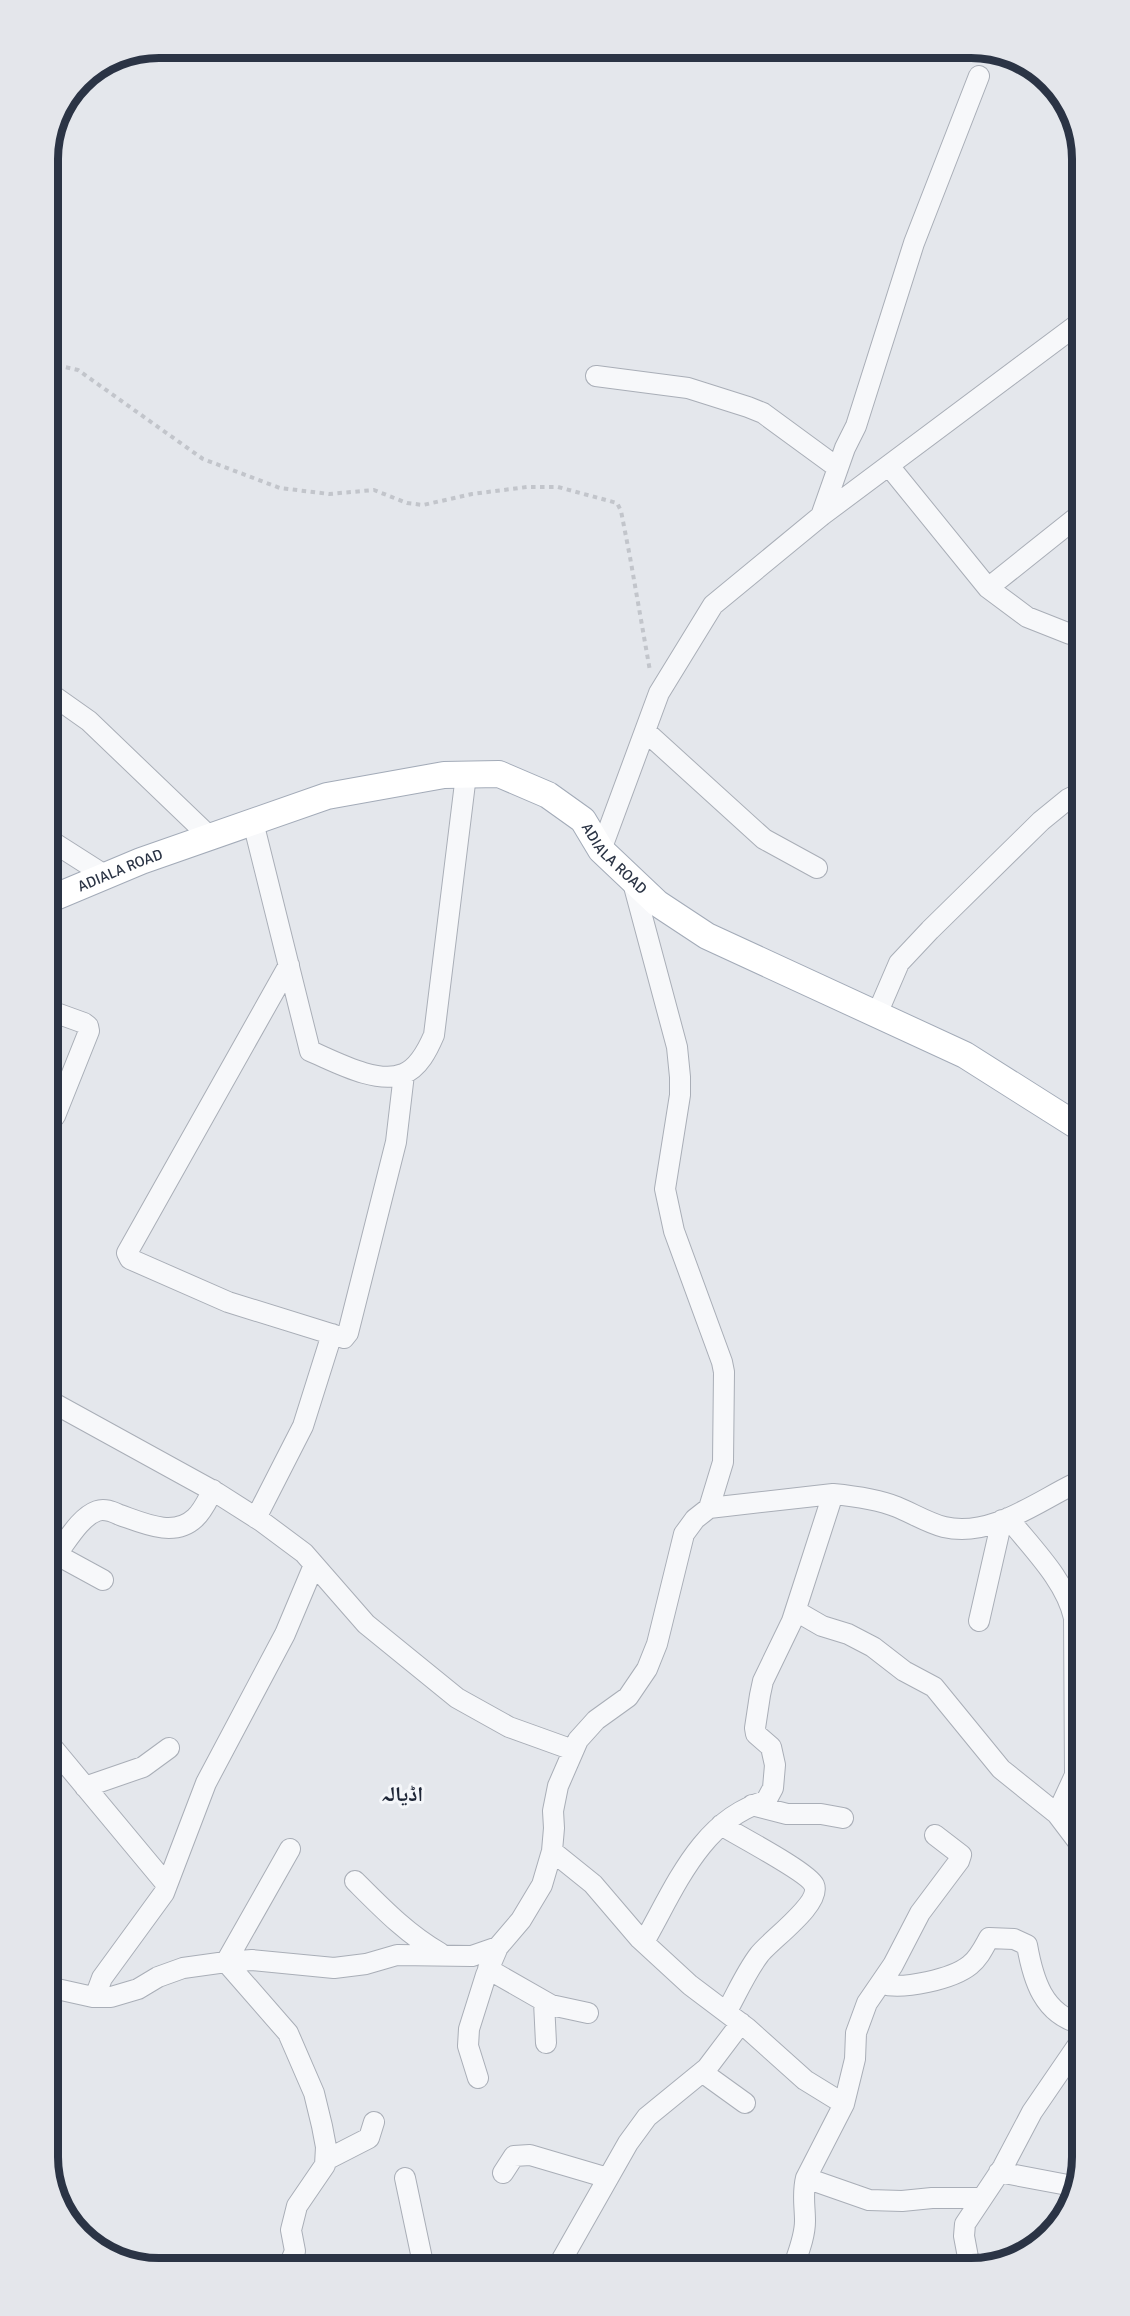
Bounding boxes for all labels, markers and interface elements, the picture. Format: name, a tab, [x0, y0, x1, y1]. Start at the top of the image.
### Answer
street label: ADIALA ROAD	[578, 820, 651, 898]
street label: ADIALA ROAD	[75, 845, 165, 896]
district label: اڈیالہ	[381, 1781, 423, 1807]

